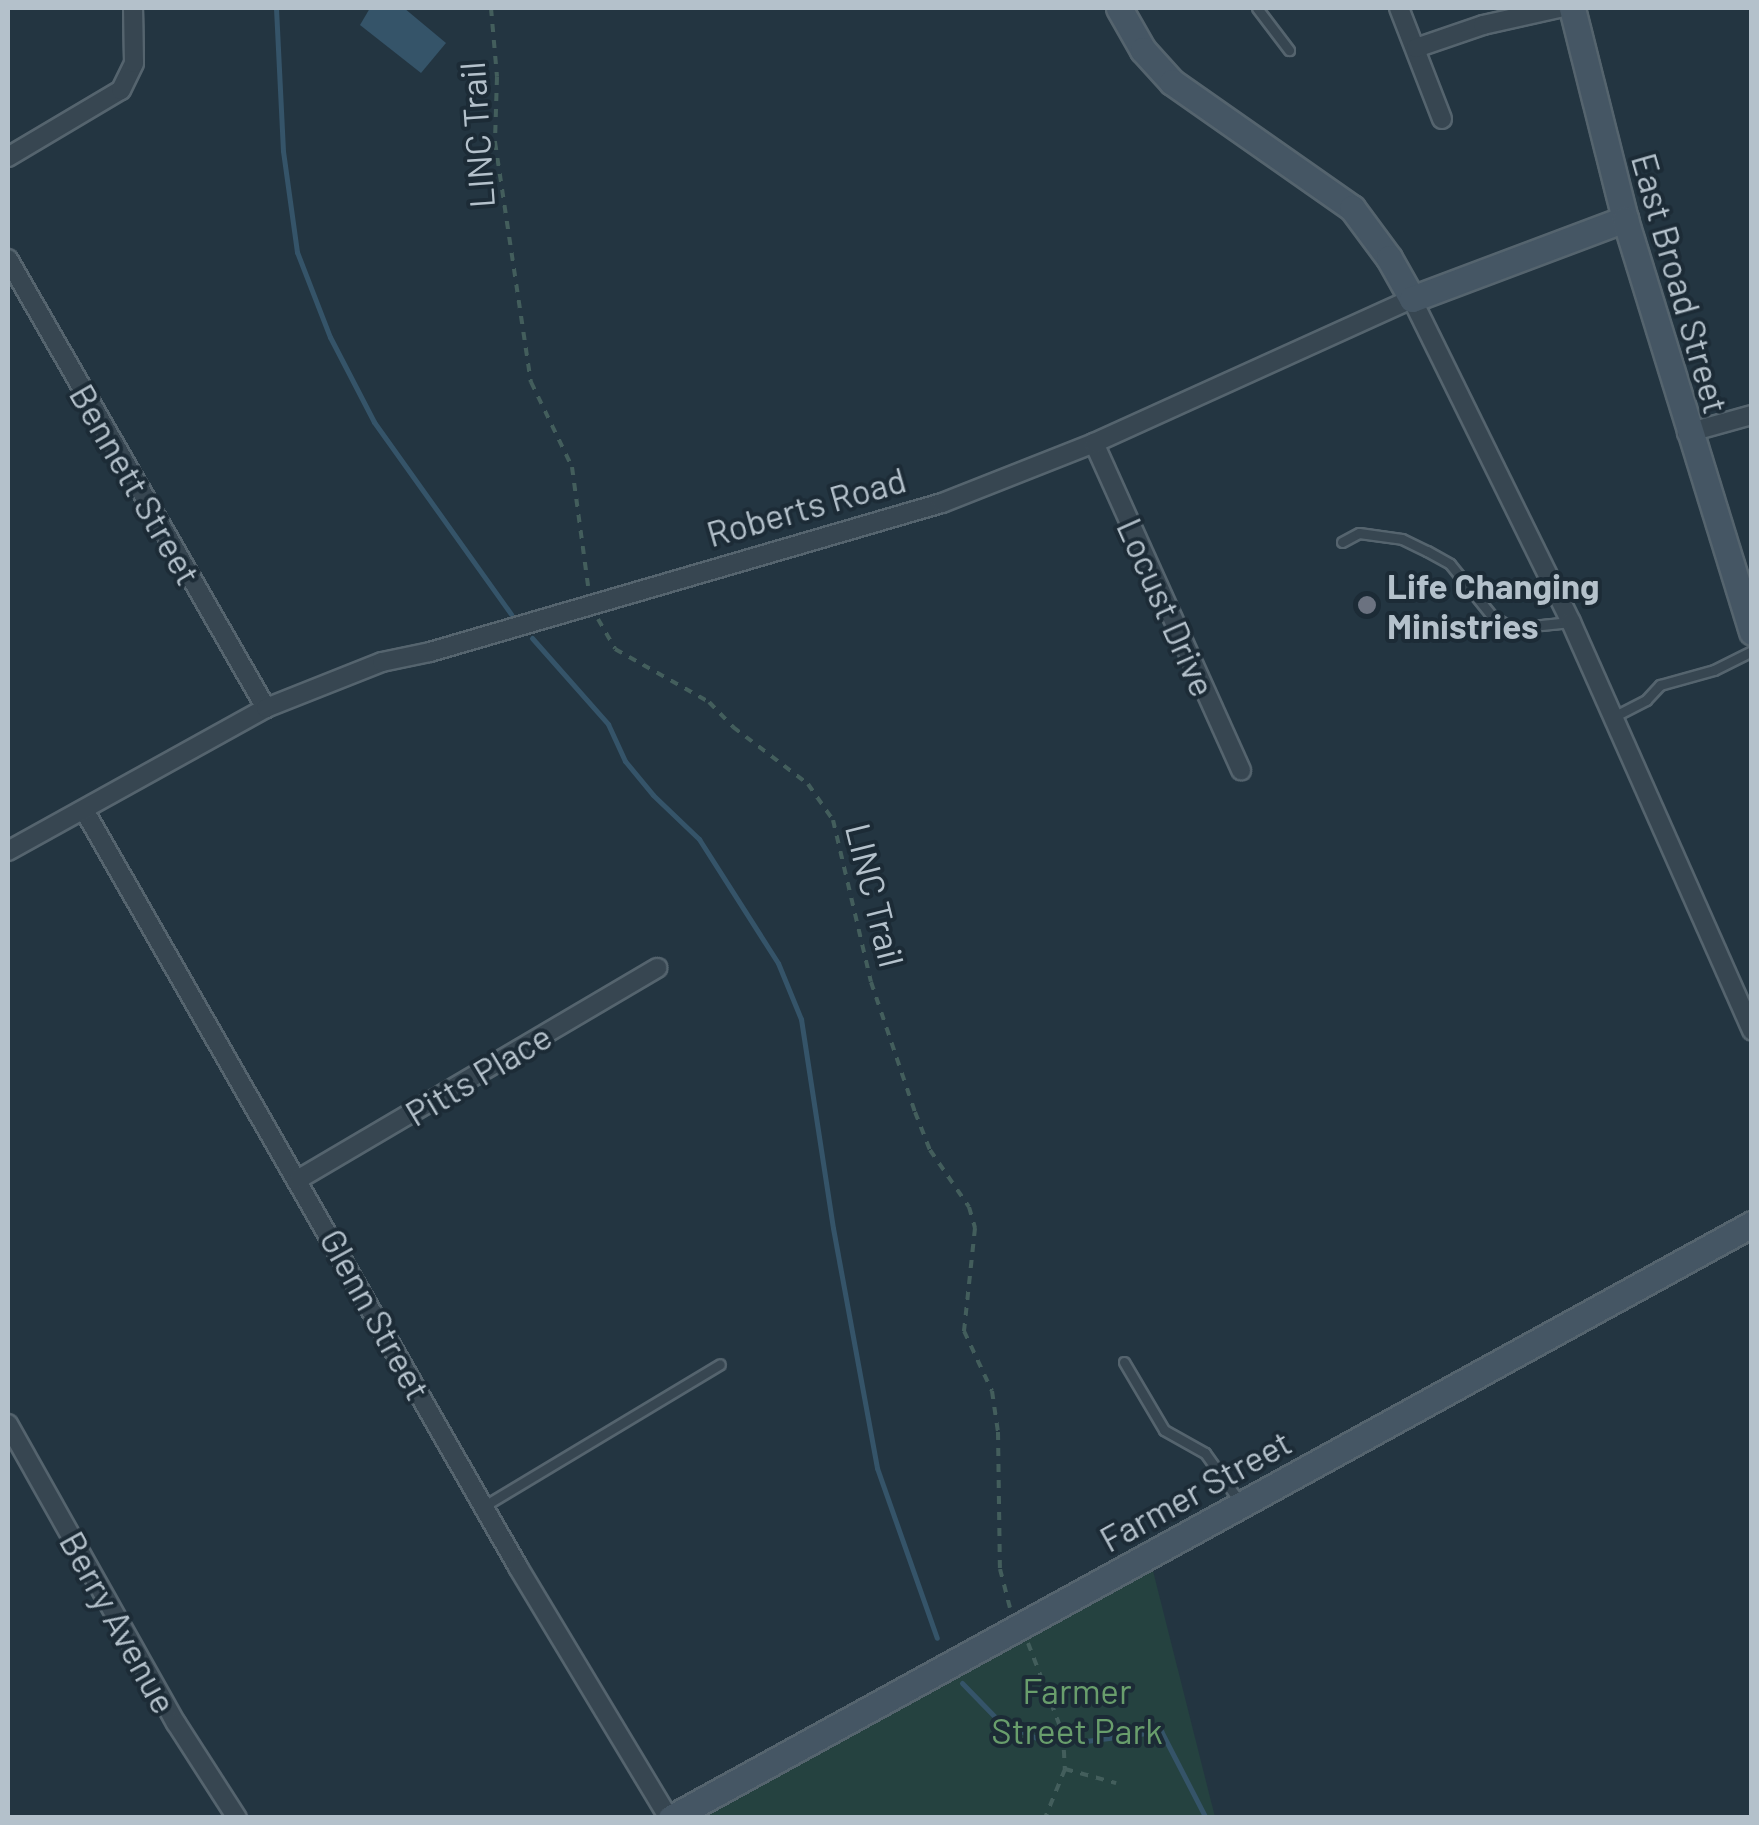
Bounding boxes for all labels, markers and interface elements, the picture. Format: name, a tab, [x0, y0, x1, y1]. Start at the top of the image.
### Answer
street label: LINC Trail	[450, 60, 502, 210]
street label: East Broad Street	[1624, 148, 1738, 418]
street label: Bennett Street	[62, 376, 210, 592]
street label: Roberts Road	[702, 458, 910, 554]
street label: Locust Drive	[1109, 511, 1225, 703]
place label: Life Changing Ministries	[1387, 564, 1600, 646]
marker: Life Changing Ministries	[1356, 594, 1378, 616]
street label: LINC Trail	[838, 819, 914, 971]
street label: Pitts Place	[398, 1014, 558, 1134]
street label: Glenn Street	[312, 1221, 440, 1407]
street label: Farmer Street	[1092, 1420, 1298, 1560]
street label: Berry Avenue	[52, 1524, 186, 1720]
park label: Farmer Street Park	[991, 1669, 1163, 1751]

